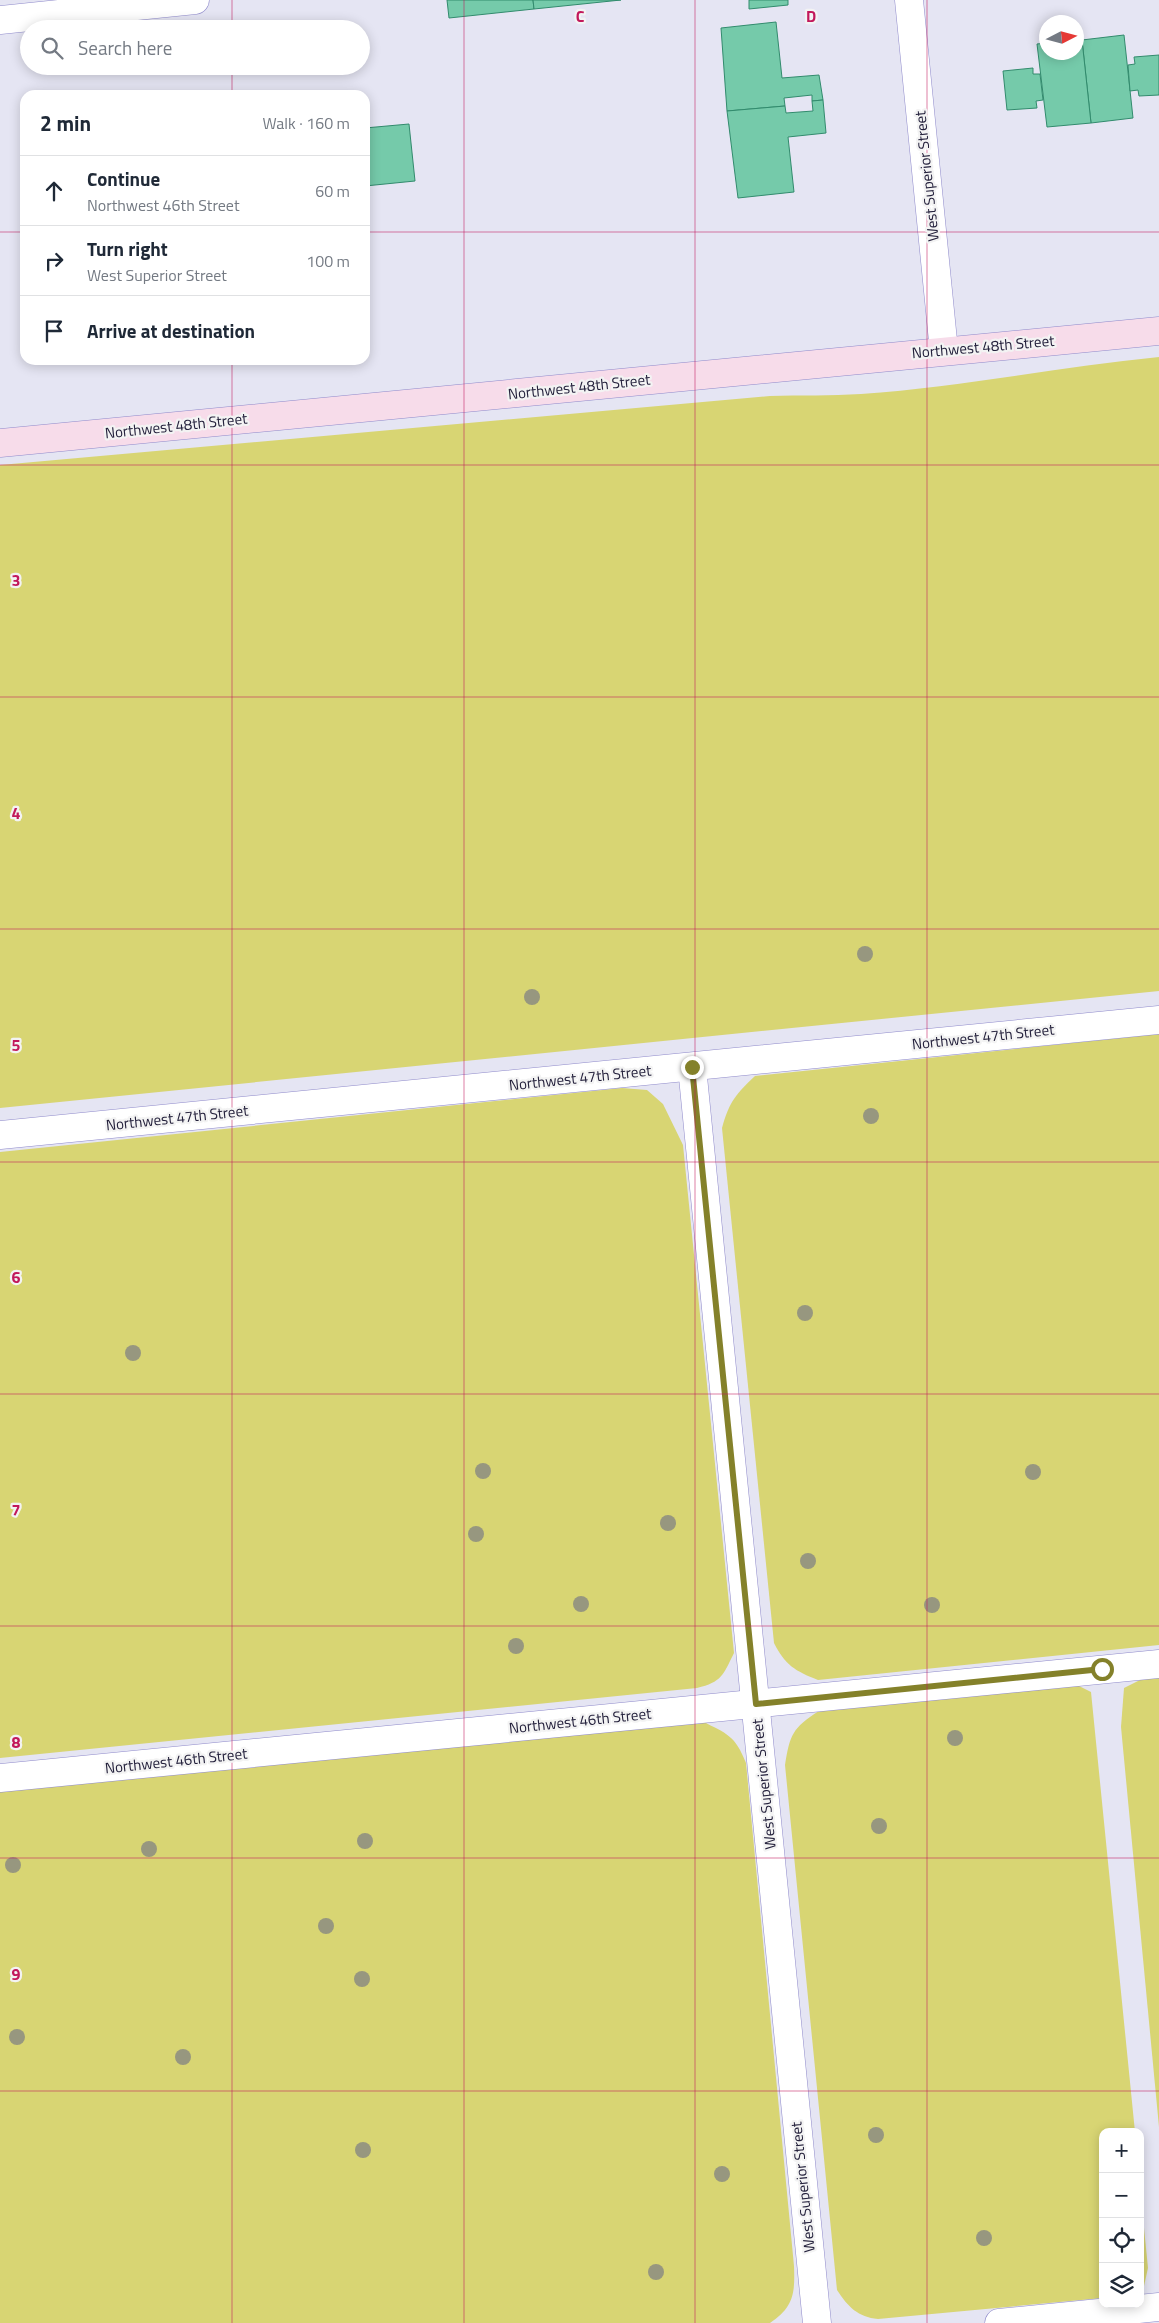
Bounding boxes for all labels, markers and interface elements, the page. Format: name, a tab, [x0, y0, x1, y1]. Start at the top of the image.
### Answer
text: C	[576, 4, 585, 28]
text: D	[806, 4, 816, 28]
north arrow	[1039, 15, 1084, 60]
search box	[20, 20, 370, 75]
text: Search here	[78, 33, 172, 62]
icon: search	[38, 34, 66, 62]
text: 2 min	[40, 107, 91, 139]
street label: West Superior Street	[908, 109, 945, 243]
text: Walk · 160 m	[262, 111, 350, 135]
text: Continue	[87, 164, 160, 193]
icon: ahead	[40, 177, 68, 205]
text: 60 m	[315, 179, 350, 203]
text: Northwest 46th Street	[87, 193, 240, 217]
text: Turn right	[87, 234, 168, 263]
icon: right	[40, 247, 68, 275]
text: 100 m	[306, 249, 350, 273]
text: West Superior Street	[87, 263, 227, 287]
text: Arrive at destination	[87, 316, 255, 345]
icon: arrive	[40, 317, 68, 345]
street label: Northwest 48th Street	[911, 329, 1056, 364]
street label: Northwest 48th Street	[507, 368, 652, 405]
street label: Northwest 48th Street	[104, 407, 249, 444]
text: 3	[12, 568, 20, 592]
text: 4	[12, 801, 21, 825]
street label: Northwest 47th Street	[911, 1018, 1056, 1055]
text: 5	[12, 1033, 21, 1057]
route end	[681, 1056, 704, 1079]
street label: Northwest 47th Street	[508, 1059, 653, 1096]
street label: Northwest 47th Street	[105, 1099, 250, 1136]
text: 6	[12, 1265, 21, 1289]
text: 7	[12, 1498, 20, 1522]
route start	[1091, 1658, 1114, 1681]
street label: Northwest 46th Street	[508, 1702, 653, 1739]
street label: West Superior Street	[745, 1717, 782, 1851]
text: 8	[12, 1730, 21, 1754]
street label: Northwest 46th Street	[104, 1742, 249, 1779]
text: 9	[12, 1962, 21, 1986]
street label: West Superior Street	[784, 2120, 821, 2254]
map controls	[1099, 2128, 1144, 2308]
button: +	[1099, 2128, 1144, 2173]
button: −	[1099, 2173, 1144, 2218]
button: locate	[1099, 2218, 1144, 2263]
button: layers	[1099, 2263, 1144, 2308]

